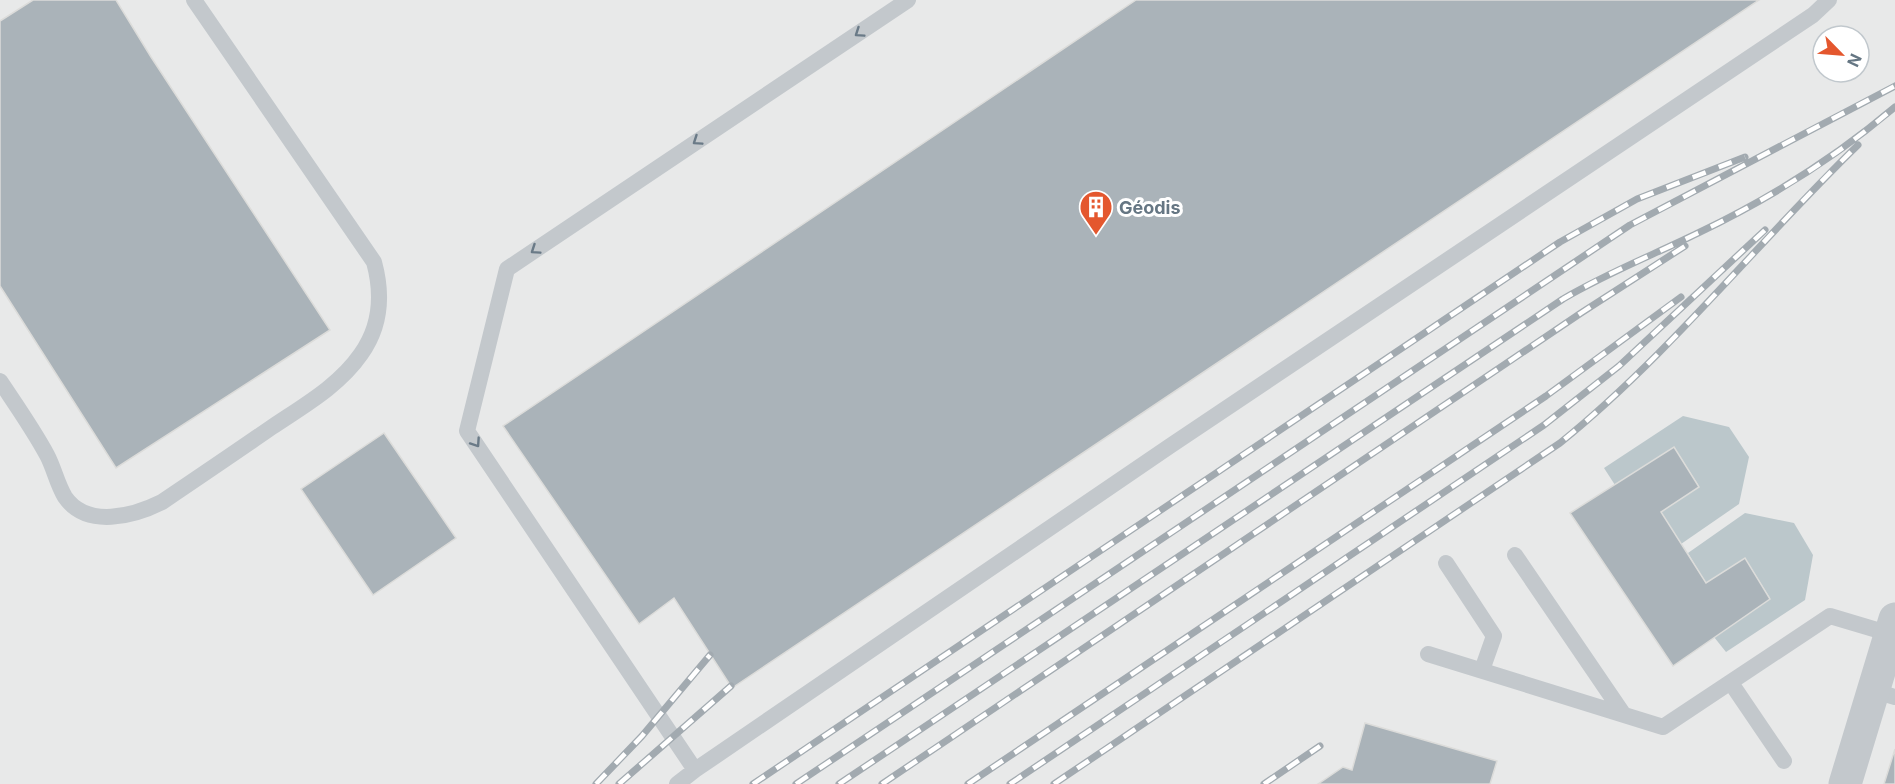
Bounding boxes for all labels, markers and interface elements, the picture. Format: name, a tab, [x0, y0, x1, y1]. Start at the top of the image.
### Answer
north arrow	[1811, 24, 1871, 84]
one-way arrow	[855, 25, 865, 37]
text: N	[1843, 51, 1866, 70]
one-way arrow	[693, 134, 704, 145]
building icon: Géodis	[1078, 189, 1114, 236]
place label: Géodis	[1119, 197, 1181, 218]
one-way arrow	[531, 243, 542, 254]
one-way arrow	[468, 437, 479, 448]

